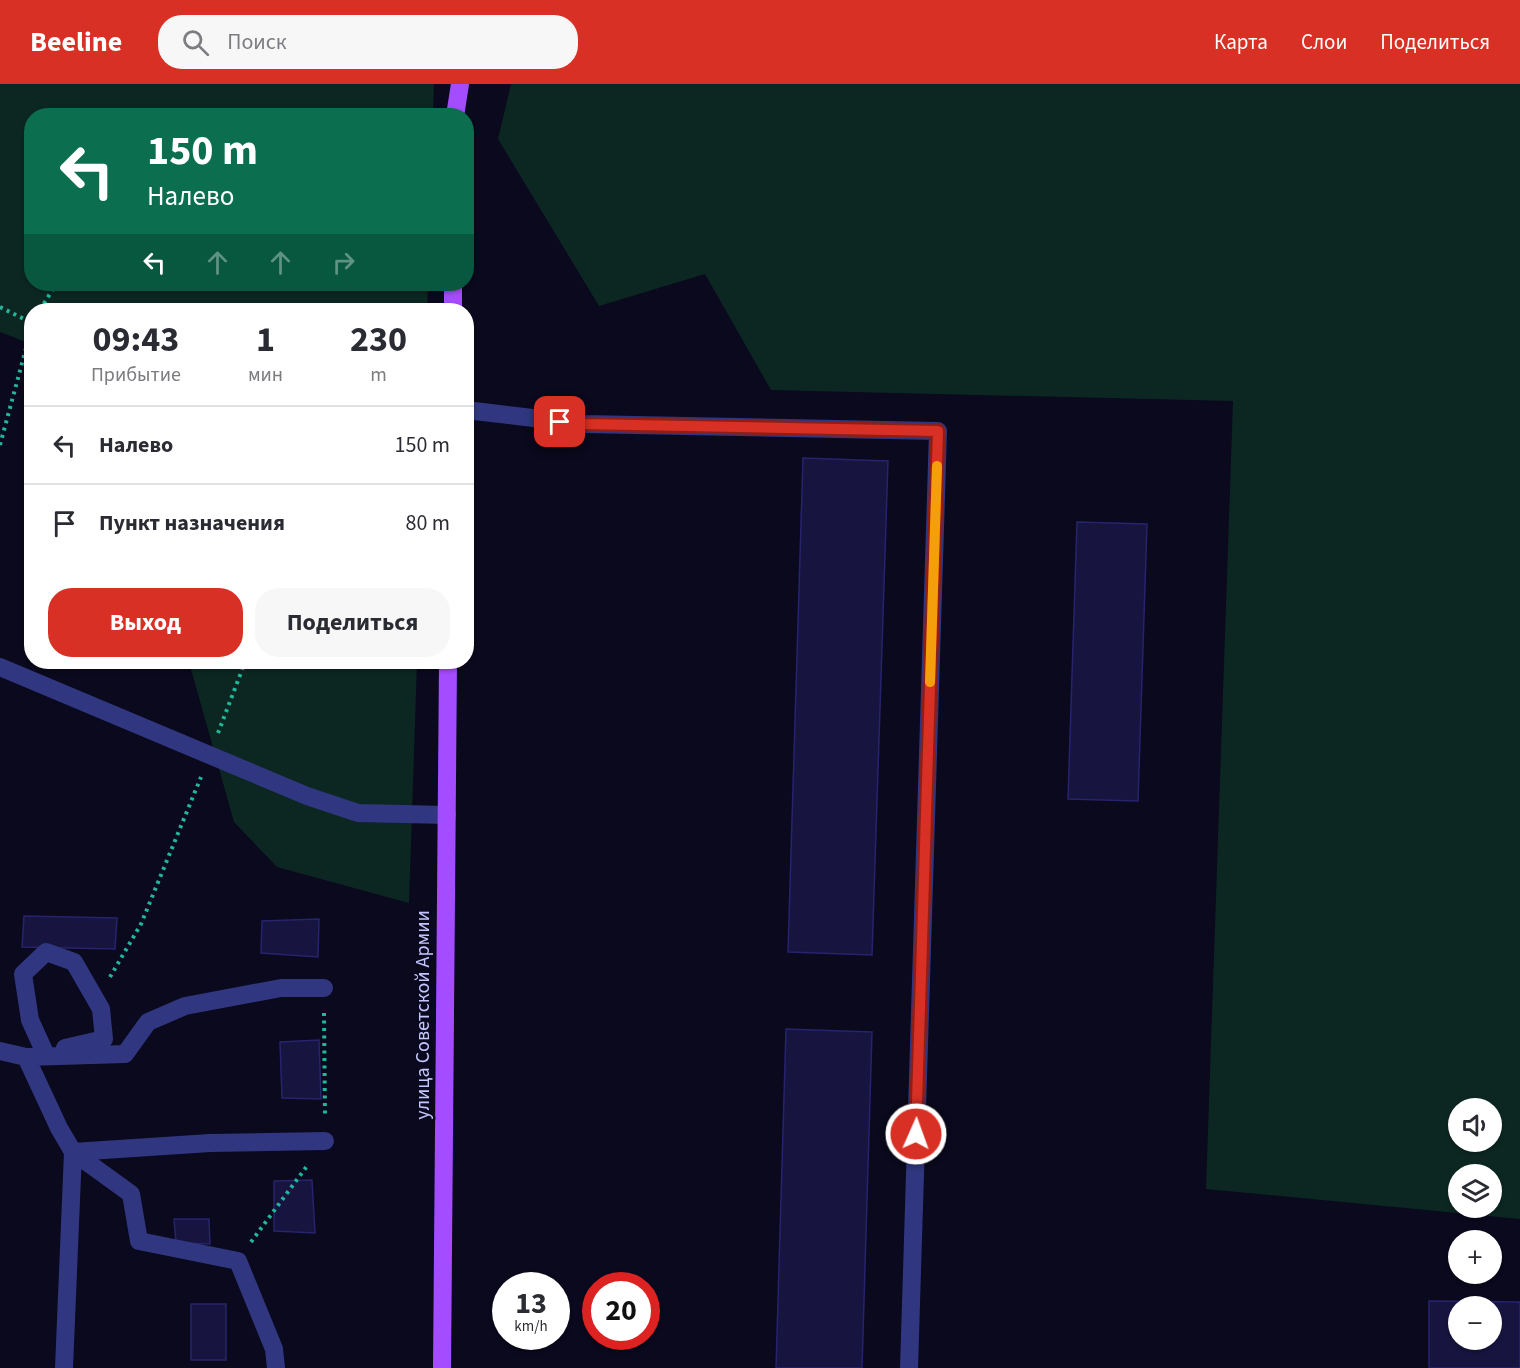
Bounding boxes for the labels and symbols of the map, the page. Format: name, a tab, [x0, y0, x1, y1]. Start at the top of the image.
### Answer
pin	[534, 396, 585, 447]
street label: улица Советской Армии	[409, 910, 437, 1120]
position arrow	[884, 1102, 948, 1166]
speed limit sign: 20	[582, 1272, 660, 1350]

